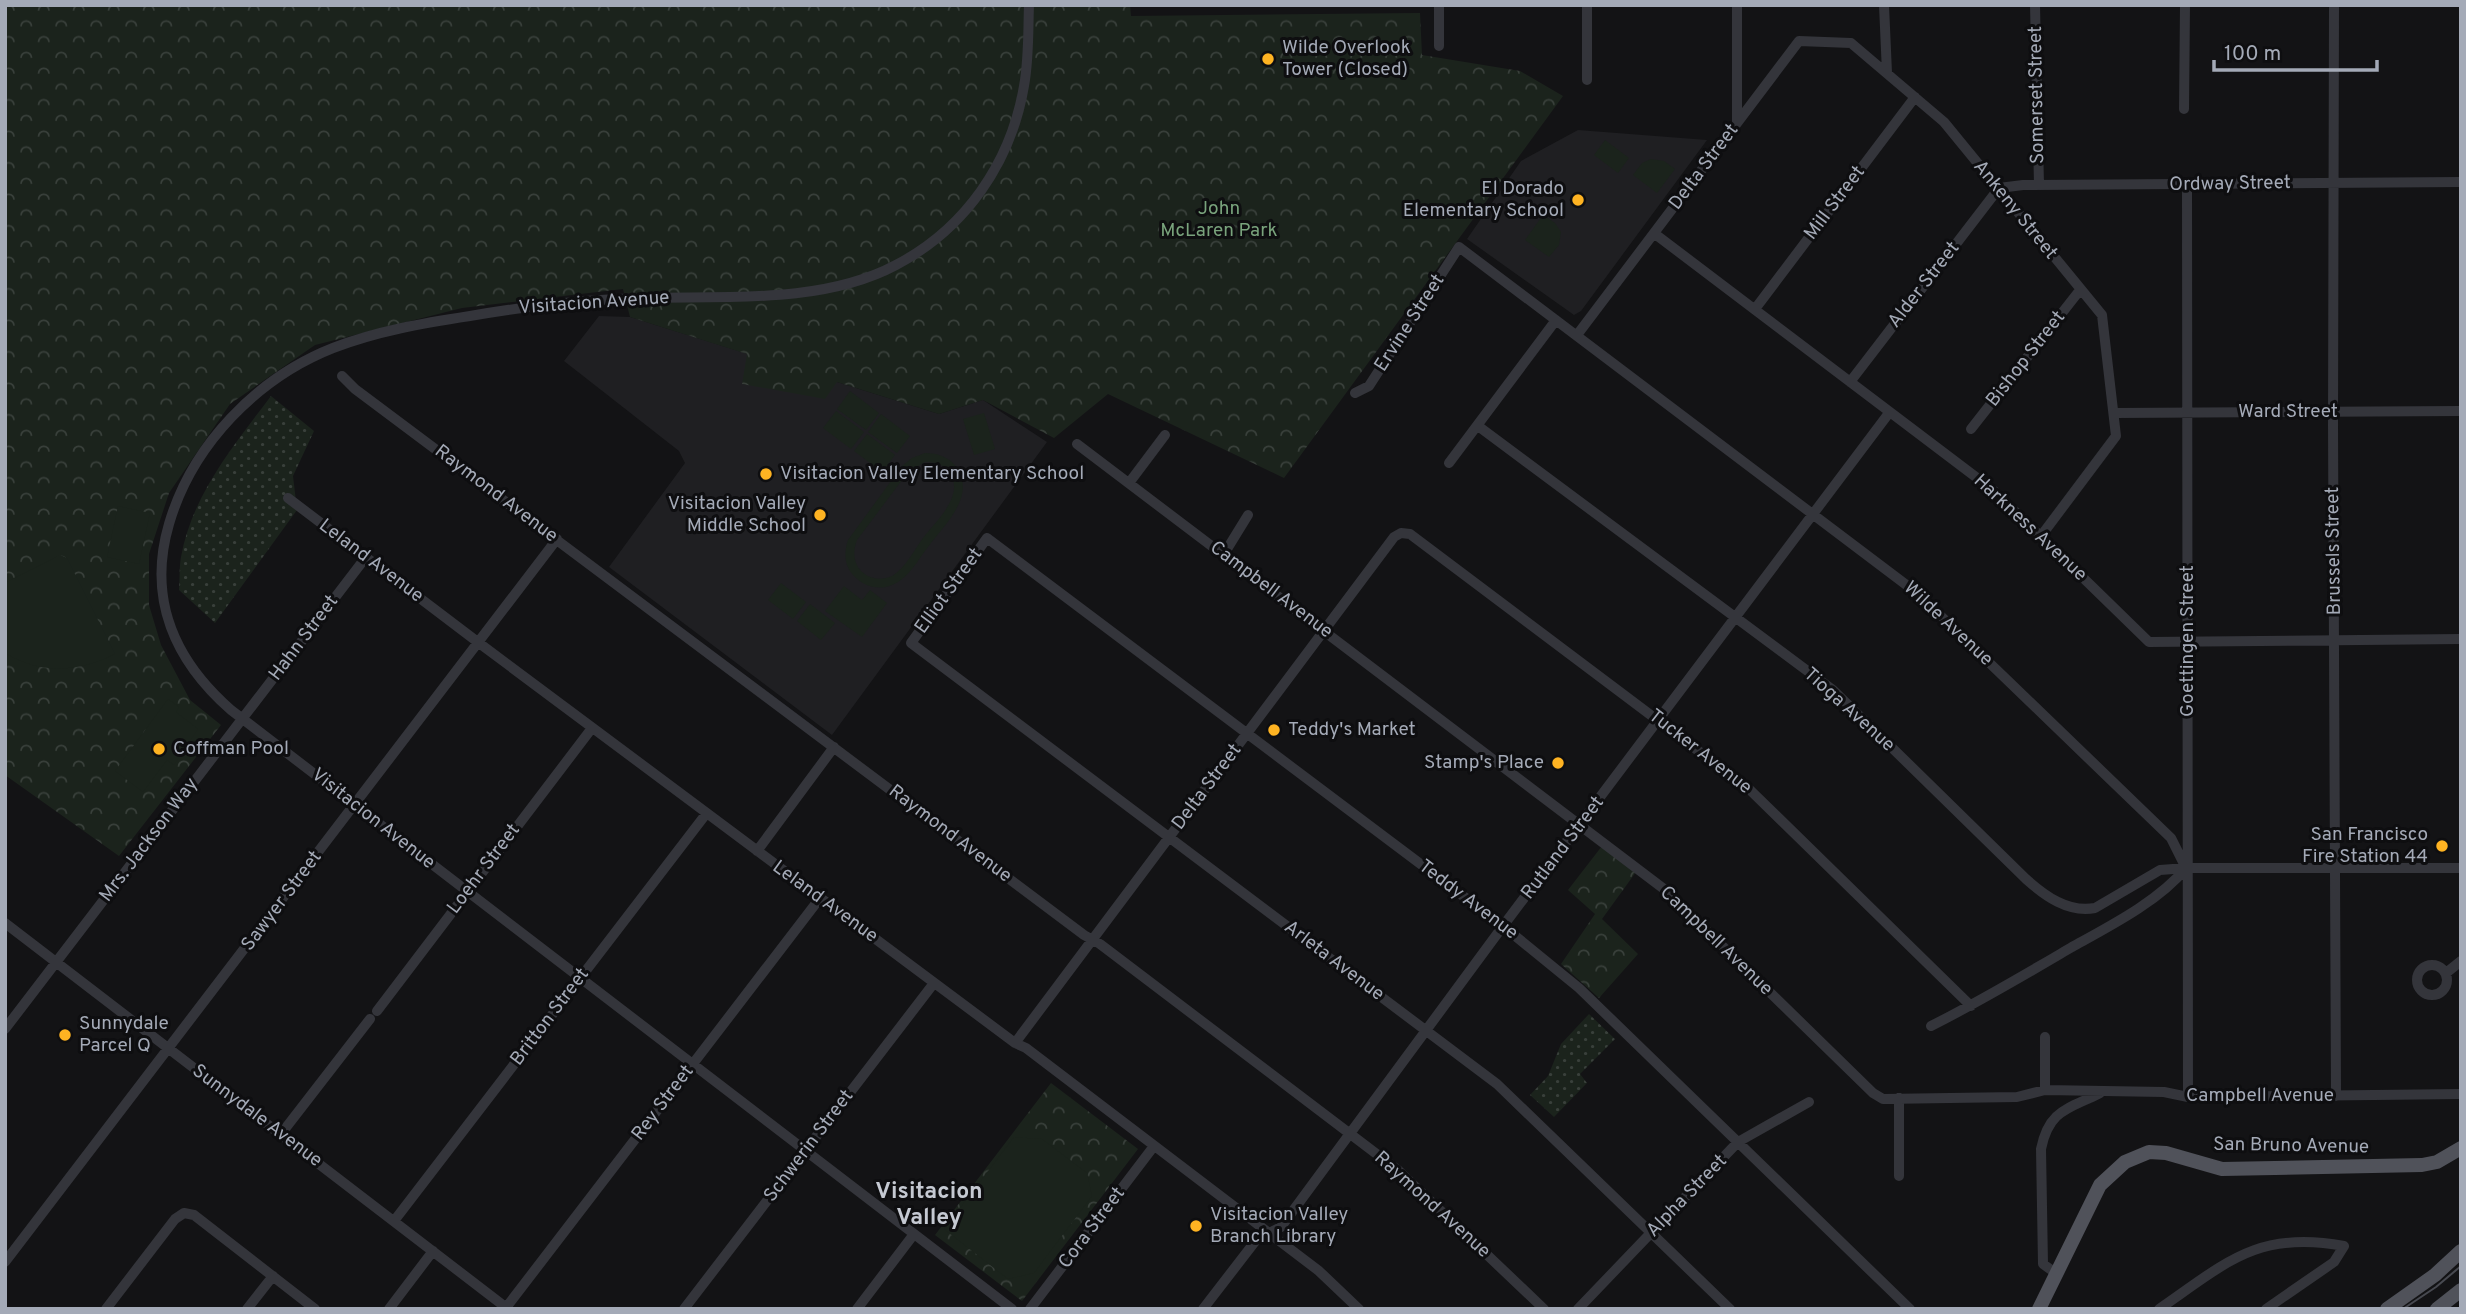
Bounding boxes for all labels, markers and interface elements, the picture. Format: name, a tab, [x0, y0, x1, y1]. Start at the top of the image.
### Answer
street label: Somerset Street	[2024, 26, 2050, 164]
scale bar	[2214, 28, 2377, 72]
place label: Wilde Overlook Tower (Closed)	[1282, 36, 1411, 82]
text: 100 m	[2224, 41, 2281, 68]
marker: Wilde Overlook Tower (Closed)	[1260, 51, 1276, 67]
street label: Delta Street	[1664, 119, 1744, 215]
street label: Ankeny Street	[1968, 155, 2062, 265]
street label: Mill Street	[1799, 161, 1871, 245]
street label: Ordway Street	[2169, 171, 2291, 197]
place label: El Dorado Elementary School	[1403, 177, 1564, 223]
marker: El Dorado Elementary School	[1570, 192, 1586, 208]
park label: John McLaren Park	[1160, 197, 1278, 243]
street label: Alder Street	[1883, 237, 1965, 333]
street label: Ervine Street	[1370, 270, 1450, 376]
street label: Visitacion Avenue	[518, 286, 670, 320]
street label: Bishop Street	[1981, 306, 2071, 412]
street label: Ward Street	[2238, 400, 2338, 424]
street label: Raymond Avenue	[430, 440, 562, 548]
place label: Visitacion Valley Elementary School	[780, 462, 1084, 486]
marker: Visitacion Valley Elementary School	[758, 466, 774, 482]
street label: Harkness Avenue	[1968, 469, 2092, 587]
street label: Brussels Street	[2321, 486, 2347, 616]
place label: Visitacion Valley Middle School	[668, 492, 806, 538]
marker: Visitacion Valley Middle School	[812, 507, 828, 523]
street label: Leland Avenue	[314, 514, 428, 608]
street label: Campbell Avenue	[1205, 536, 1337, 644]
street label: Elliot Street	[910, 543, 988, 639]
street label: Goettingen Street	[2176, 565, 2200, 717]
street label: Wilde Avenue	[1898, 576, 1998, 672]
street label: Hahn Street	[264, 590, 344, 686]
street label: Tioga Avenue	[1798, 663, 1900, 757]
street label: Tucker Avenue	[1643, 704, 1757, 800]
place label: Teddy's Market	[1288, 718, 1416, 742]
marker: Teddy's Market	[1266, 722, 1282, 738]
place label: Coffman Pool	[173, 737, 289, 761]
street label: Delta Street	[1167, 739, 1247, 835]
marker: Coffman Pool	[151, 741, 167, 757]
place label: Stamp's Place	[1424, 751, 1544, 775]
marker: Stamp's Place	[1550, 755, 1566, 771]
street label: Visitacion Avenue	[306, 763, 440, 875]
street label: Mrs. Jackson Way	[94, 773, 204, 907]
street label: Raymond Avenue	[884, 780, 1016, 888]
street label: Rutland Street	[1516, 791, 1610, 905]
street label: Loehr Street	[442, 819, 526, 919]
place label: San Francisco Fire Station 44	[2302, 823, 2428, 869]
marker: San Francisco Fire Station 44	[2434, 838, 2450, 854]
street label: Sawyer Street	[237, 846, 327, 956]
street label: Teddy Avenue	[1413, 855, 1523, 945]
street label: Leland Avenue	[767, 856, 883, 948]
street label: Campbell Avenue	[1654, 881, 1778, 1001]
street label: Arleta Avenue	[1279, 915, 1389, 1007]
street label: Britton Street	[505, 963, 595, 1071]
place label: Sunnydale Parcel Q	[79, 1012, 169, 1058]
marker: Sunnydale Parcel Q	[57, 1027, 73, 1043]
street label: Sunnydale Avenue	[187, 1059, 327, 1173]
street label: Rey Street	[627, 1060, 699, 1146]
street label: Campbell Avenue	[2186, 1084, 2334, 1108]
street label: Schwerin Street	[759, 1085, 859, 1207]
street label: San Bruno Avenue	[2213, 1133, 2369, 1159]
street label: Raymond Avenue	[1369, 1146, 1495, 1264]
street label: Alpha Street	[1641, 1149, 1733, 1243]
district label: Visitacion Valley	[875, 1178, 983, 1233]
street label: Cora Street	[1053, 1182, 1131, 1274]
place label: Visitacion Valley Branch Library	[1210, 1203, 1348, 1249]
marker: Visitacion Valley Branch Library	[1188, 1218, 1204, 1234]

